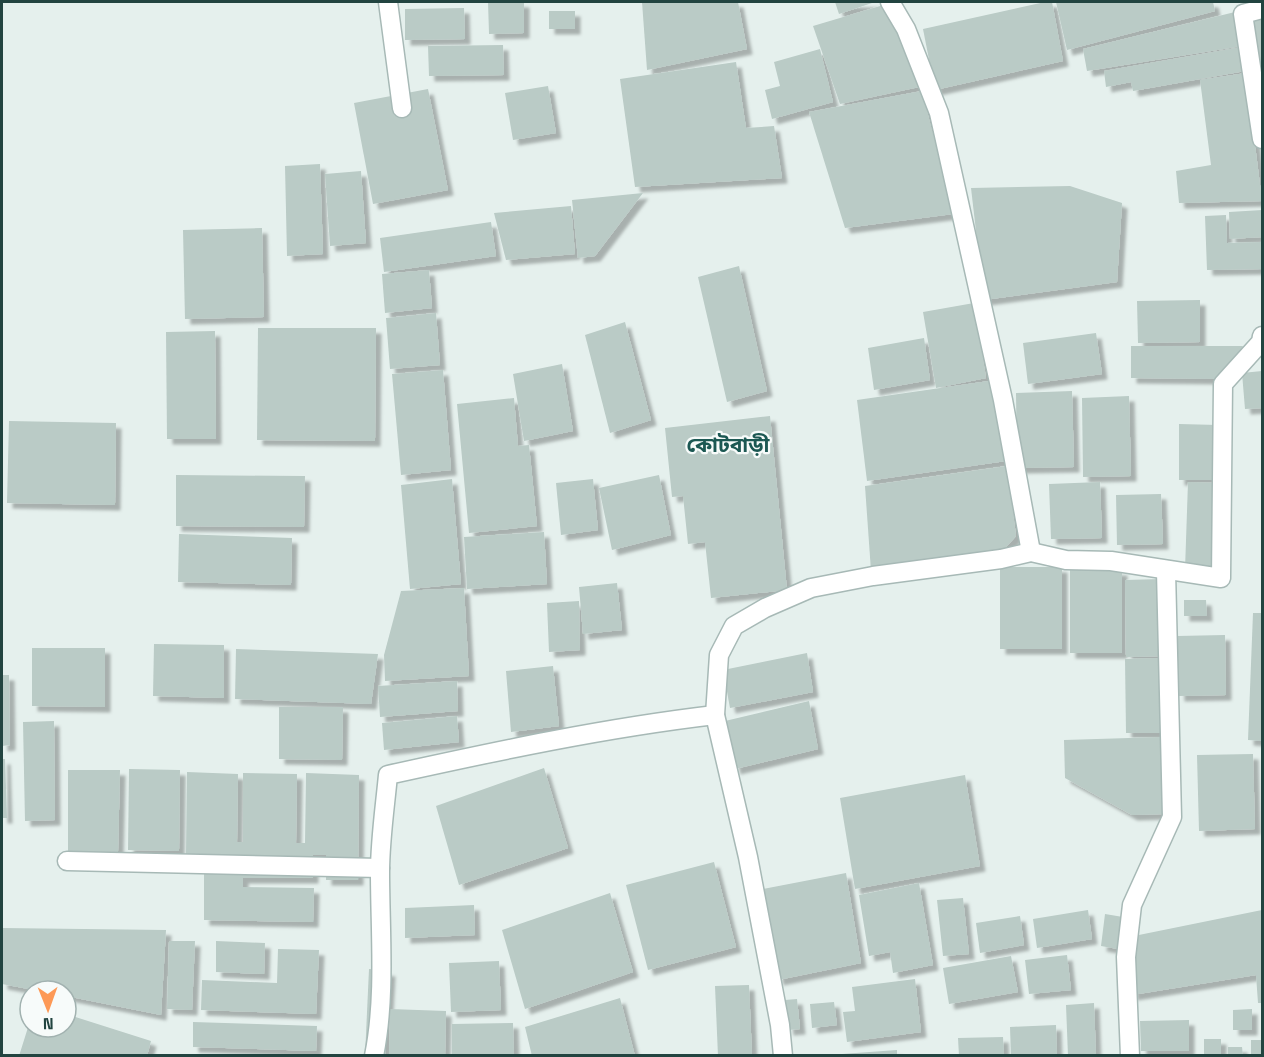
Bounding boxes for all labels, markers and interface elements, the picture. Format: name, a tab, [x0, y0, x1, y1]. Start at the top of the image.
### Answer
district label: কোটবাড়ী	[687, 431, 770, 458]
north arrow	[18, 979, 78, 1039]
text: N	[43, 1013, 54, 1034]

